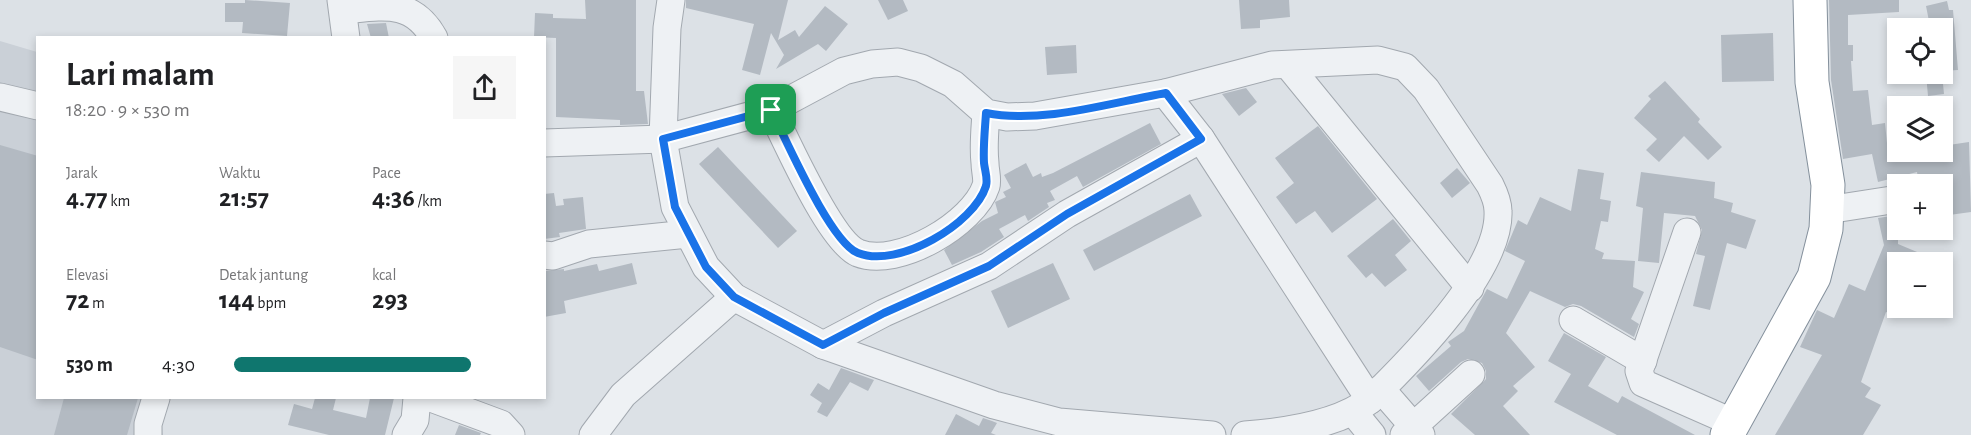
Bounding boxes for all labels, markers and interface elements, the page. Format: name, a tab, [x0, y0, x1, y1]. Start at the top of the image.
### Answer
map controls	[1887, 18, 1953, 318]
button: locate	[1887, 18, 1953, 84]
button: share	[453, 56, 516, 119]
text: Lari malam	[66, 59, 215, 92]
pin	[745, 84, 796, 135]
icon: arrive	[754, 93, 787, 126]
button: layers	[1887, 96, 1953, 162]
text: 18:20 · 9 × 530 m	[66, 100, 190, 120]
text: Jarak	[66, 165, 98, 181]
text: Waktu	[219, 165, 260, 181]
text: Pace	[372, 165, 401, 181]
button: +	[1887, 174, 1953, 240]
text: 4.77	[66, 185, 108, 211]
text: 21:57	[219, 185, 269, 211]
text: 4:36	[372, 185, 415, 211]
text: km	[108, 193, 130, 209]
text: /km	[415, 193, 442, 209]
button: −	[1887, 252, 1953, 318]
text: Elevasi	[66, 267, 109, 283]
text: Detak jantung	[219, 267, 308, 283]
text: kcal	[372, 267, 396, 283]
text: 72	[66, 287, 89, 313]
text: 144	[219, 287, 255, 313]
text: 293	[372, 287, 408, 313]
text: m	[89, 295, 105, 311]
text: bpm	[255, 295, 286, 311]
text: 530 m	[66, 355, 113, 375]
text: 4:30	[162, 355, 195, 375]

